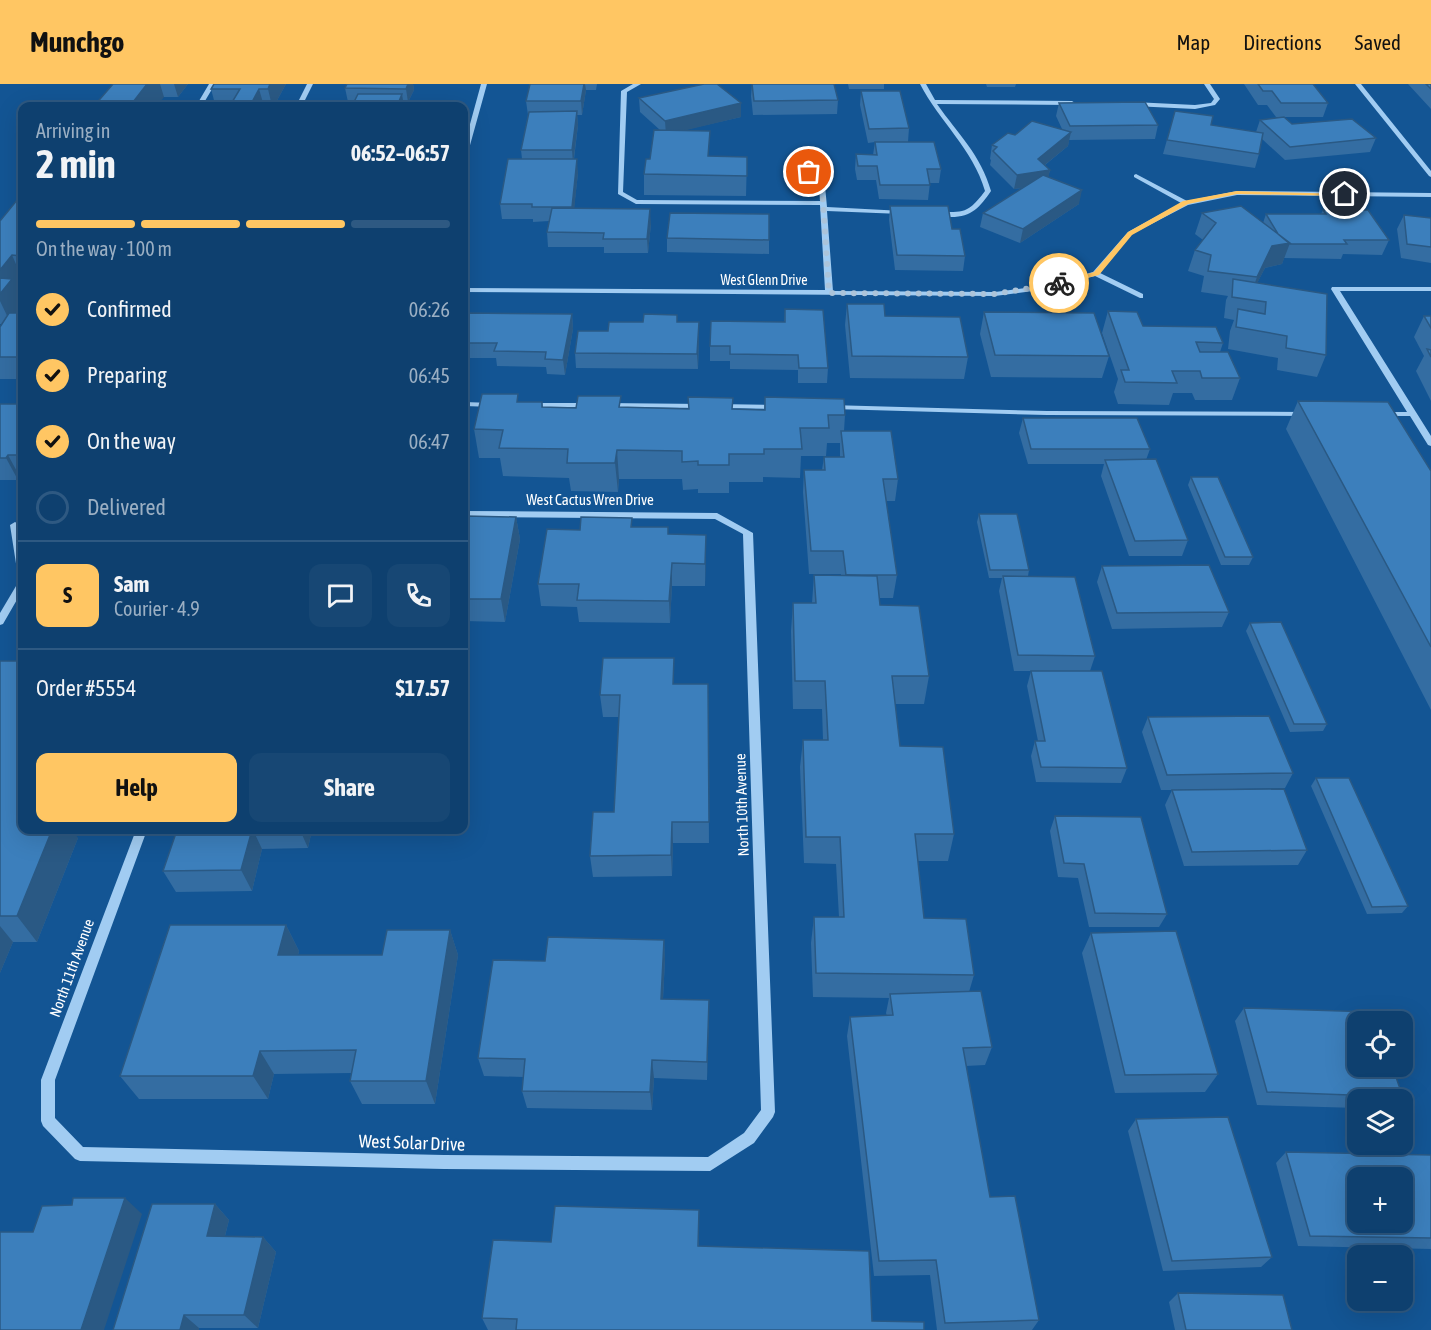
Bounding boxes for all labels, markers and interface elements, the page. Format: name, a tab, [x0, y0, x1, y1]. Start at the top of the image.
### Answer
text: Munchgo	[30, 26, 124, 58]
text: Map	[1176, 30, 1210, 54]
text: Directions	[1243, 30, 1322, 54]
text: Saved	[1355, 30, 1401, 54]
text: Arriving in	[36, 119, 110, 142]
text: 06:52–06:57	[351, 140, 450, 166]
text: 2 min	[36, 142, 116, 186]
pin	[783, 146, 834, 197]
icon: bag	[792, 155, 825, 188]
pin	[1319, 168, 1370, 219]
icon: home	[1328, 177, 1361, 210]
text: On the way · 100 m	[36, 237, 172, 260]
courier	[1029, 253, 1089, 313]
icon: bike	[1043, 267, 1076, 300]
street label: West Glenn Drive	[721, 272, 808, 288]
icon: check	[36, 293, 69, 326]
text: Confirmed	[87, 296, 172, 322]
text: 06:26	[409, 298, 450, 321]
icon: check	[36, 359, 69, 392]
text: Preparing	[87, 362, 167, 388]
text: 06:45	[409, 364, 450, 387]
icon: check	[36, 425, 69, 458]
text: On the way	[87, 428, 176, 454]
text: 06:47	[409, 430, 450, 453]
street label: West Cactus Wren Drive	[526, 491, 654, 508]
text: Delivered	[87, 494, 166, 520]
button: chat	[309, 564, 372, 627]
button: phone	[387, 564, 450, 627]
text: Sam	[114, 571, 149, 597]
text: S	[63, 582, 72, 608]
text: Courier · 4.9	[114, 597, 200, 620]
text: Order #5554	[36, 675, 136, 701]
text: $17.57	[395, 675, 450, 701]
button: Help	[36, 753, 237, 822]
button: Share	[249, 753, 450, 822]
street label: North 10th Avenue	[731, 753, 752, 857]
street label: North 11th Avenue	[46, 916, 97, 1019]
map controls	[1347, 1011, 1413, 1311]
button: locate	[1347, 1011, 1413, 1077]
button: layers	[1347, 1089, 1413, 1155]
street label: West Solar Drive	[358, 1130, 466, 1155]
button: +	[1347, 1167, 1413, 1233]
button: −	[1347, 1245, 1413, 1311]

